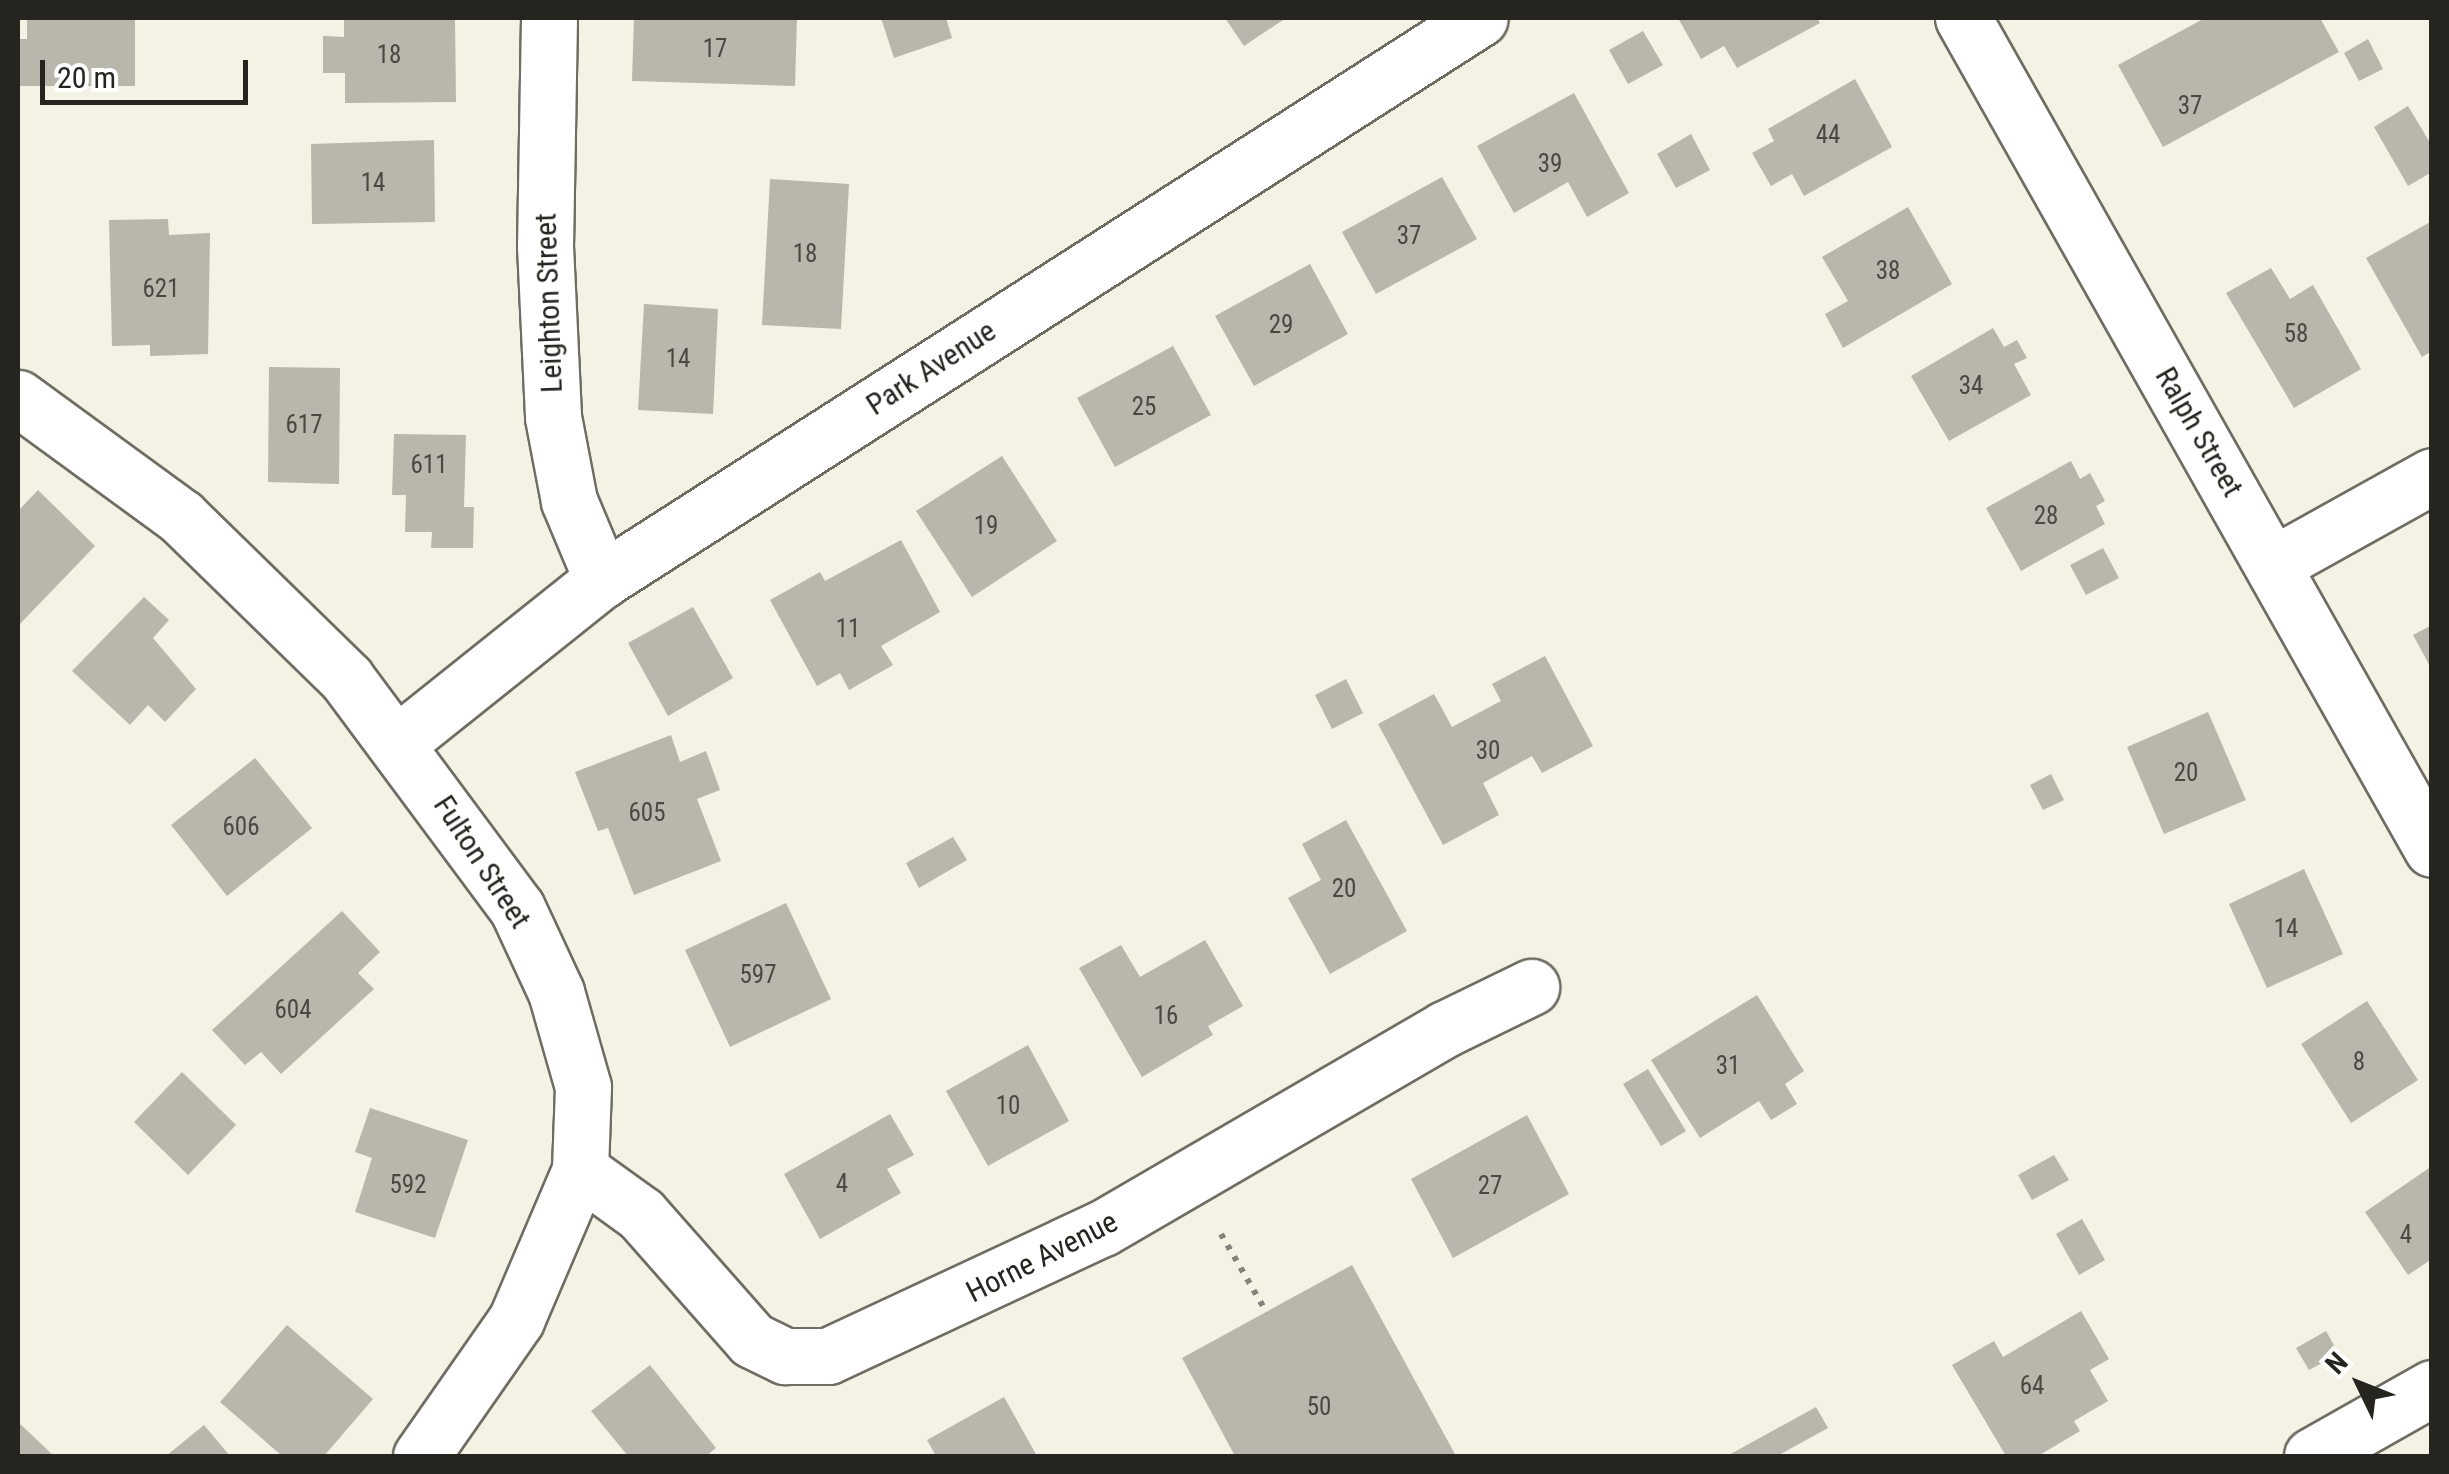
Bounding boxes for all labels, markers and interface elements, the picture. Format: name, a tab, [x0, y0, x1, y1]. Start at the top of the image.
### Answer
house number: 17	[703, 34, 727, 64]
scale bar	[45, 40, 252, 102]
house number: 18	[377, 40, 401, 70]
text: 20 m	[57, 60, 116, 95]
house number: 37	[2178, 91, 2202, 121]
house number: 44	[1816, 120, 1840, 150]
house number: 39	[1538, 149, 1562, 179]
house number: 14	[361, 168, 385, 198]
street label: Leighton Street	[528, 212, 570, 394]
house number: 37	[1397, 221, 1421, 251]
house number: 18	[793, 239, 817, 269]
house number: 38	[1876, 256, 1900, 286]
house number: 621	[142, 274, 180, 304]
house number: 29	[1269, 310, 1293, 340]
street label: Park Avenue	[860, 313, 1002, 423]
house number: 58	[2284, 319, 2308, 349]
house number: 14	[666, 344, 690, 374]
street label: Ralph Street	[2148, 361, 2250, 503]
house number: 34	[1959, 371, 1983, 401]
house number: 25	[1132, 392, 1156, 422]
house number: 617	[285, 410, 323, 440]
house number: 611	[410, 450, 448, 480]
house number: 28	[2034, 501, 2058, 531]
house number: 19	[974, 511, 998, 541]
house number: 11	[836, 614, 860, 644]
house number: 30	[1476, 736, 1500, 766]
house number: 20	[2174, 758, 2198, 788]
street label: Fulton Street	[426, 789, 538, 935]
house number: 605	[628, 798, 666, 828]
house number: 606	[222, 812, 260, 842]
house number: 20	[1332, 874, 1356, 904]
house number: 14	[2274, 914, 2298, 944]
house number: 597	[739, 960, 777, 990]
house number: 604	[274, 995, 312, 1025]
house number: 16	[1154, 1001, 1178, 1031]
house number: 8	[2353, 1047, 2365, 1077]
house number: 31	[1716, 1051, 1740, 1081]
house number: 10	[996, 1091, 1020, 1121]
house number: 4	[836, 1169, 848, 1199]
house number: 592	[389, 1170, 427, 1200]
house number: 27	[1478, 1171, 1502, 1201]
street label: Horne Avenue	[960, 1204, 1124, 1310]
house number: 4	[2400, 1220, 2412, 1250]
north arrow	[2309, 1334, 2409, 1434]
text: N	[2319, 1346, 2355, 1381]
house number: 64	[2020, 1371, 2044, 1401]
house number: 50	[1307, 1392, 1331, 1422]

